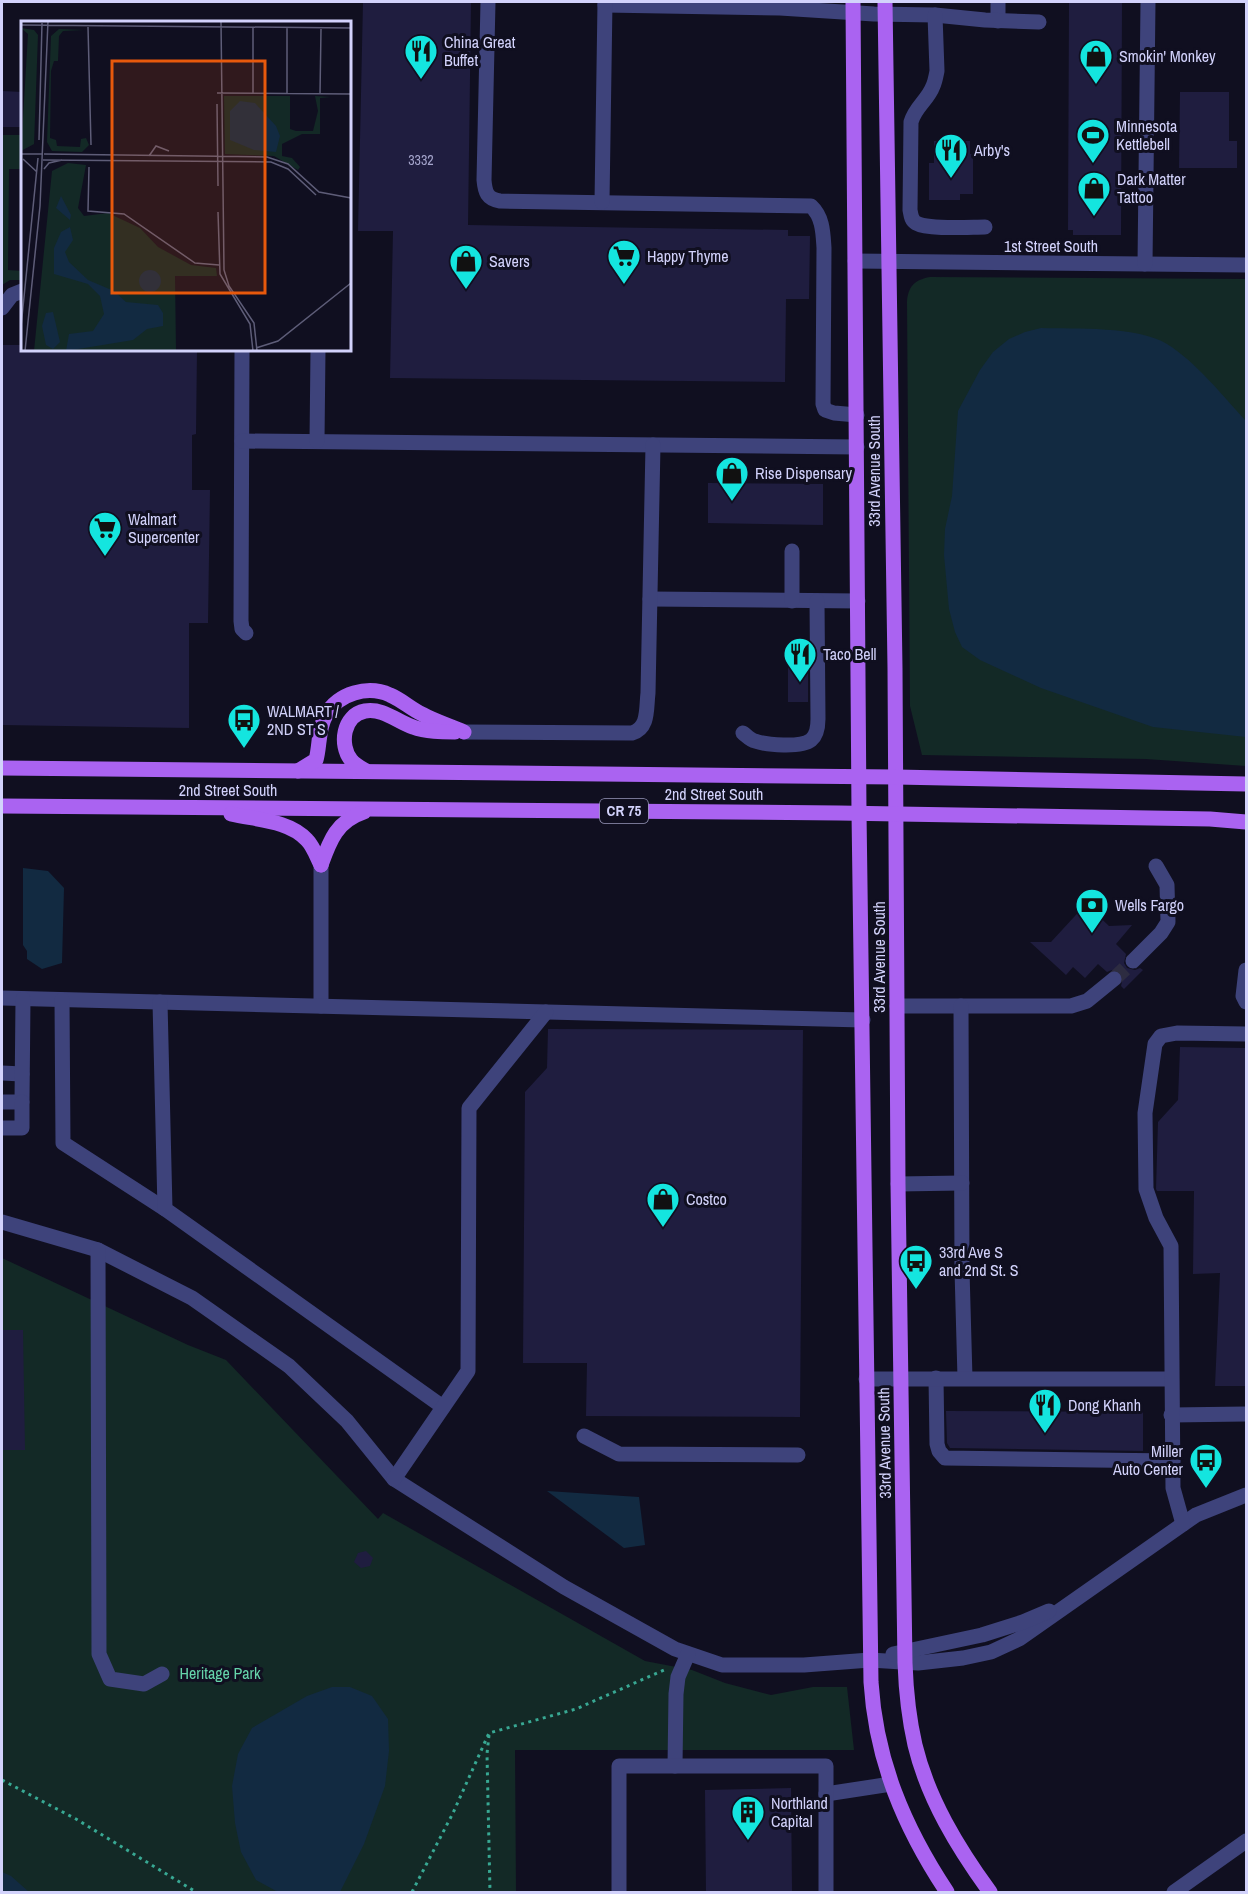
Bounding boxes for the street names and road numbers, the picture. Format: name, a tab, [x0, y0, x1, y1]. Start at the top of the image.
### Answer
street label: 1st Street South	[1004, 235, 1098, 257]
street label: 33rd Avenue South	[863, 415, 885, 527]
street label: 2nd Street South	[179, 779, 277, 801]
street label: 2nd Street South	[665, 783, 763, 805]
road number: CR 75	[600, 799, 648, 823]
street label: 33rd Avenue South	[868, 901, 890, 1013]
street label: 33rd Avenue South	[872, 1387, 896, 1499]

